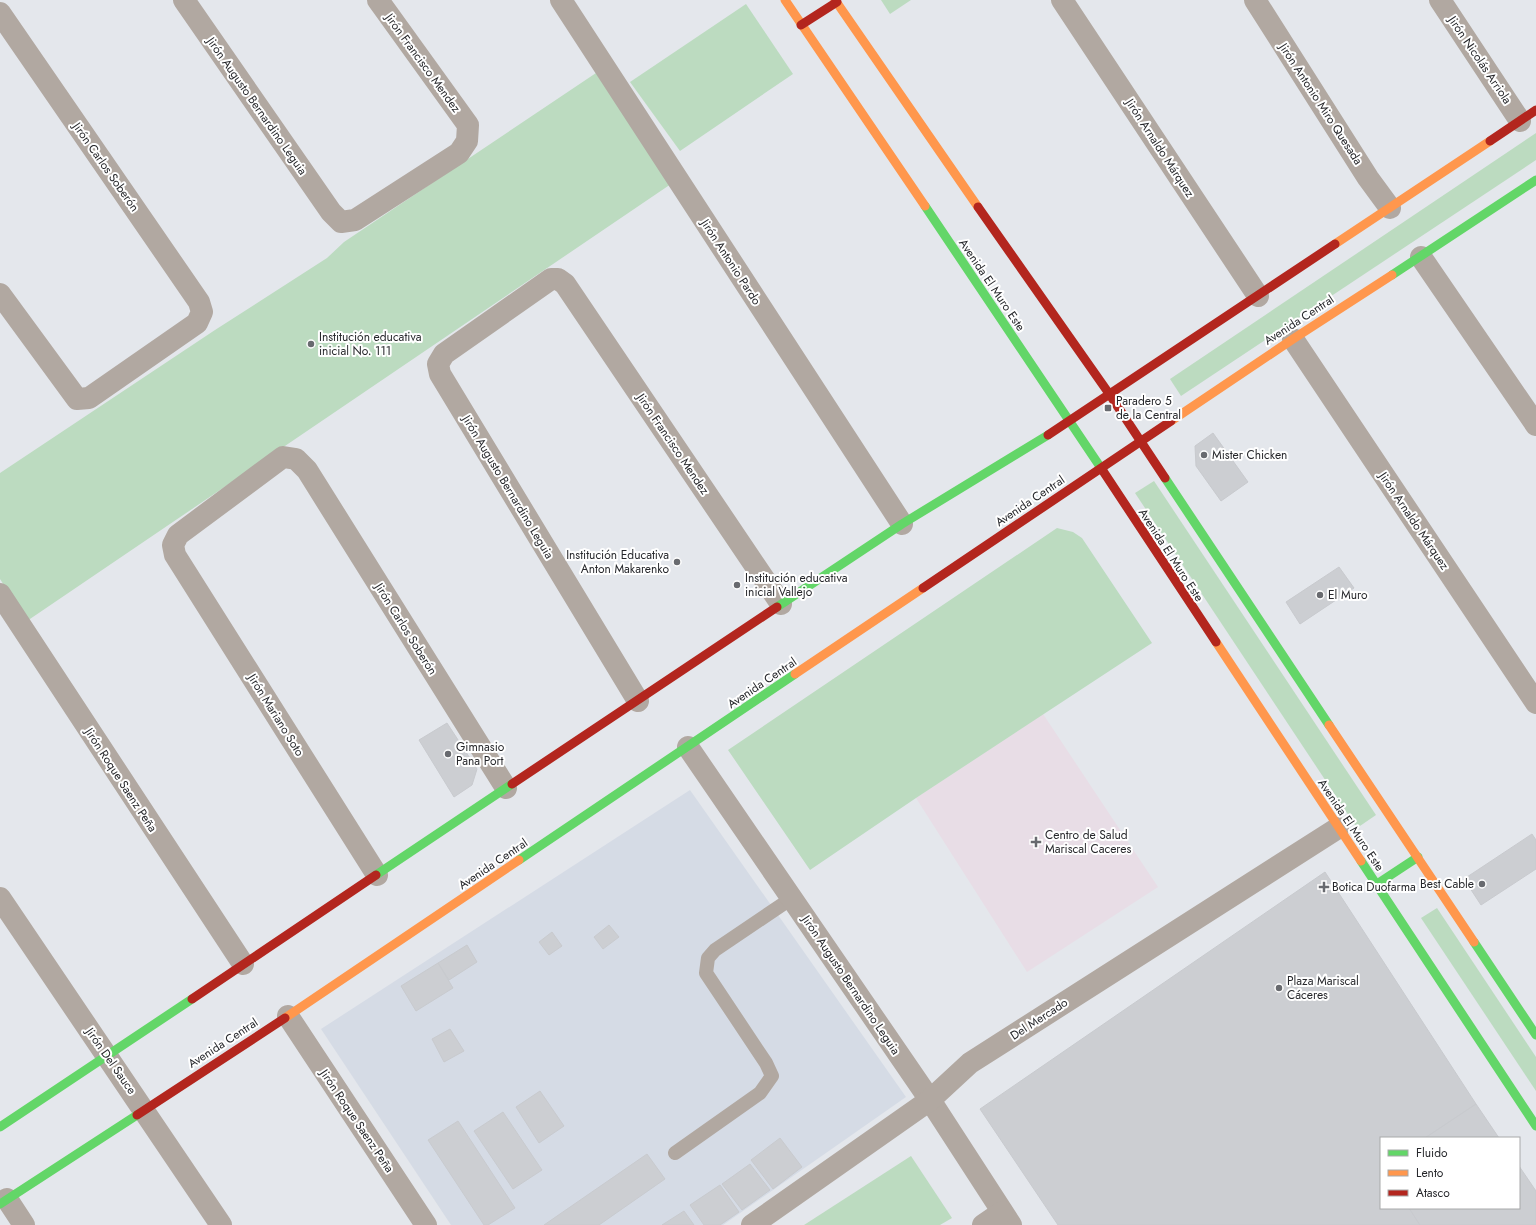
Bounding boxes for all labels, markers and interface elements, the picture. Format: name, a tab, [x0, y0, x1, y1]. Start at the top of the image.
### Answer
street label: Jirón Francisco Mendez	[380, 8, 465, 117]
street label: Jirón Nicolás Arriola	[1443, 11, 1516, 108]
street label: Jirón Augusto Bernardino Leguia	[201, 32, 312, 179]
street label: Jirón Antonio Miro Quesada	[1274, 38, 1367, 169]
street label: Jirón Arnaldo Márquez	[1120, 93, 1199, 201]
street label: Jirón Carlos Soberón	[67, 117, 144, 215]
street label: Jirón Antonio Pardo	[695, 214, 766, 309]
street label: Avenida El Muro Este	[954, 235, 1030, 335]
street label: Avenida Central	[1260, 291, 1338, 349]
place label: Institución educativa inicial No. 111	[319, 328, 422, 360]
marker: Institución educativa inicial No. 111	[306, 339, 316, 349]
street label: Jirón Francisco Mendez	[631, 388, 714, 499]
place label: Paradero 5 de la Central	[1116, 392, 1181, 424]
marker: Paradero 5 de la Central	[1103, 403, 1113, 413]
street label: Jirón Augusto Bernardino Leguia	[457, 410, 558, 562]
place label: Mister Chicken	[1212, 446, 1287, 464]
marker: Mister Chicken	[1199, 450, 1209, 460]
street label: Jirón Arnaldo Márquez	[1373, 467, 1454, 574]
street label: Avenida Central	[992, 471, 1068, 531]
street label: Avenida El Muro Este	[1134, 505, 1208, 605]
place label: Institución Educativa Anton Makarenko	[566, 546, 669, 578]
marker: Institución Educativa Anton Makarenko	[672, 557, 682, 567]
place label: Institución educativa inicial Vallejo	[745, 569, 848, 601]
street label: Jirón Carlos Soberón	[369, 578, 442, 678]
marker: Institución educativa inicial Vallejo	[732, 580, 742, 590]
place label: El Muro	[1328, 586, 1368, 604]
marker: El Muro	[1315, 590, 1325, 600]
street label: Avenida Central	[724, 653, 800, 713]
street label: Jirón Mariano Soto	[242, 669, 309, 760]
street label: Jirón Roque Saenz Peña	[79, 723, 162, 836]
place label: Gimnasio Pana Port	[456, 738, 505, 770]
marker: Gimnasio Pana Port	[443, 749, 453, 759]
street label: Avenida El Muro Este	[1313, 775, 1389, 875]
place label: Centro de Salud Mariscal Caceres	[1045, 826, 1131, 858]
street label: Avenida Central	[455, 834, 531, 894]
marker: Centro de Salud Mariscal Caceres	[1030, 836, 1042, 848]
place label: Best Cable	[1420, 875, 1474, 893]
place label: Botica Duofarma	[1332, 878, 1416, 896]
marker: Best Cable	[1477, 879, 1487, 889]
marker: Botica Duofarma	[1319, 882, 1329, 892]
street label: Jirón Augusto Bernardino Leguia	[796, 910, 905, 1058]
place label: Plaza Mariscal Cáceres	[1287, 972, 1359, 1004]
marker: Plaza Mariscal Cáceres	[1274, 983, 1284, 993]
street label: Del Mercado	[1007, 993, 1072, 1044]
street label: Avenida Central	[184, 1014, 262, 1072]
street label: Jirón Del Sauce	[80, 1022, 141, 1098]
street label: Jirón Roque Saenz Peña	[315, 1064, 398, 1176]
legend	[1380, 1137, 1520, 1209]
text: Fluido	[1416, 1144, 1448, 1162]
text: Lento	[1416, 1164, 1444, 1182]
text: Atasco	[1416, 1184, 1450, 1202]

